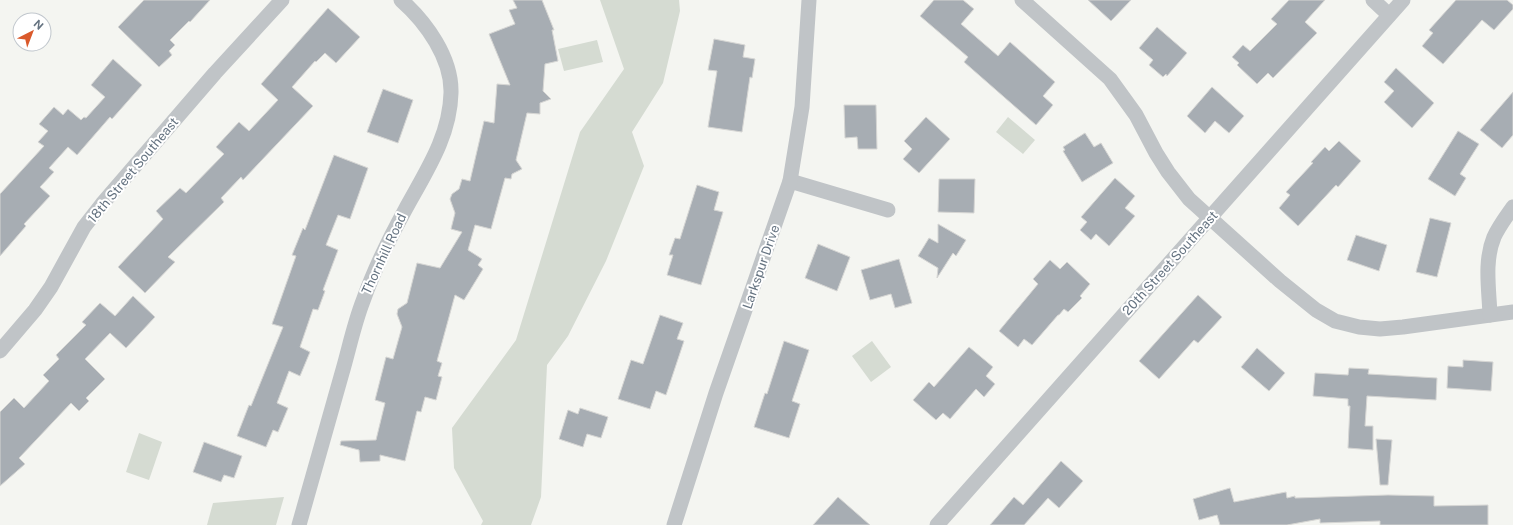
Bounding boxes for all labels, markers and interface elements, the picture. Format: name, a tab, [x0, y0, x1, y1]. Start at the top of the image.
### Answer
north arrow	[12, 12, 52, 52]
text: N	[31, 17, 46, 32]
street label: 18th Street Southeast	[85, 114, 181, 226]
street label: 20th Street Southeast	[1119, 208, 1221, 318]
street label: Thornhill Road	[359, 211, 409, 297]
street label: Larkspur Drive	[740, 223, 782, 311]

